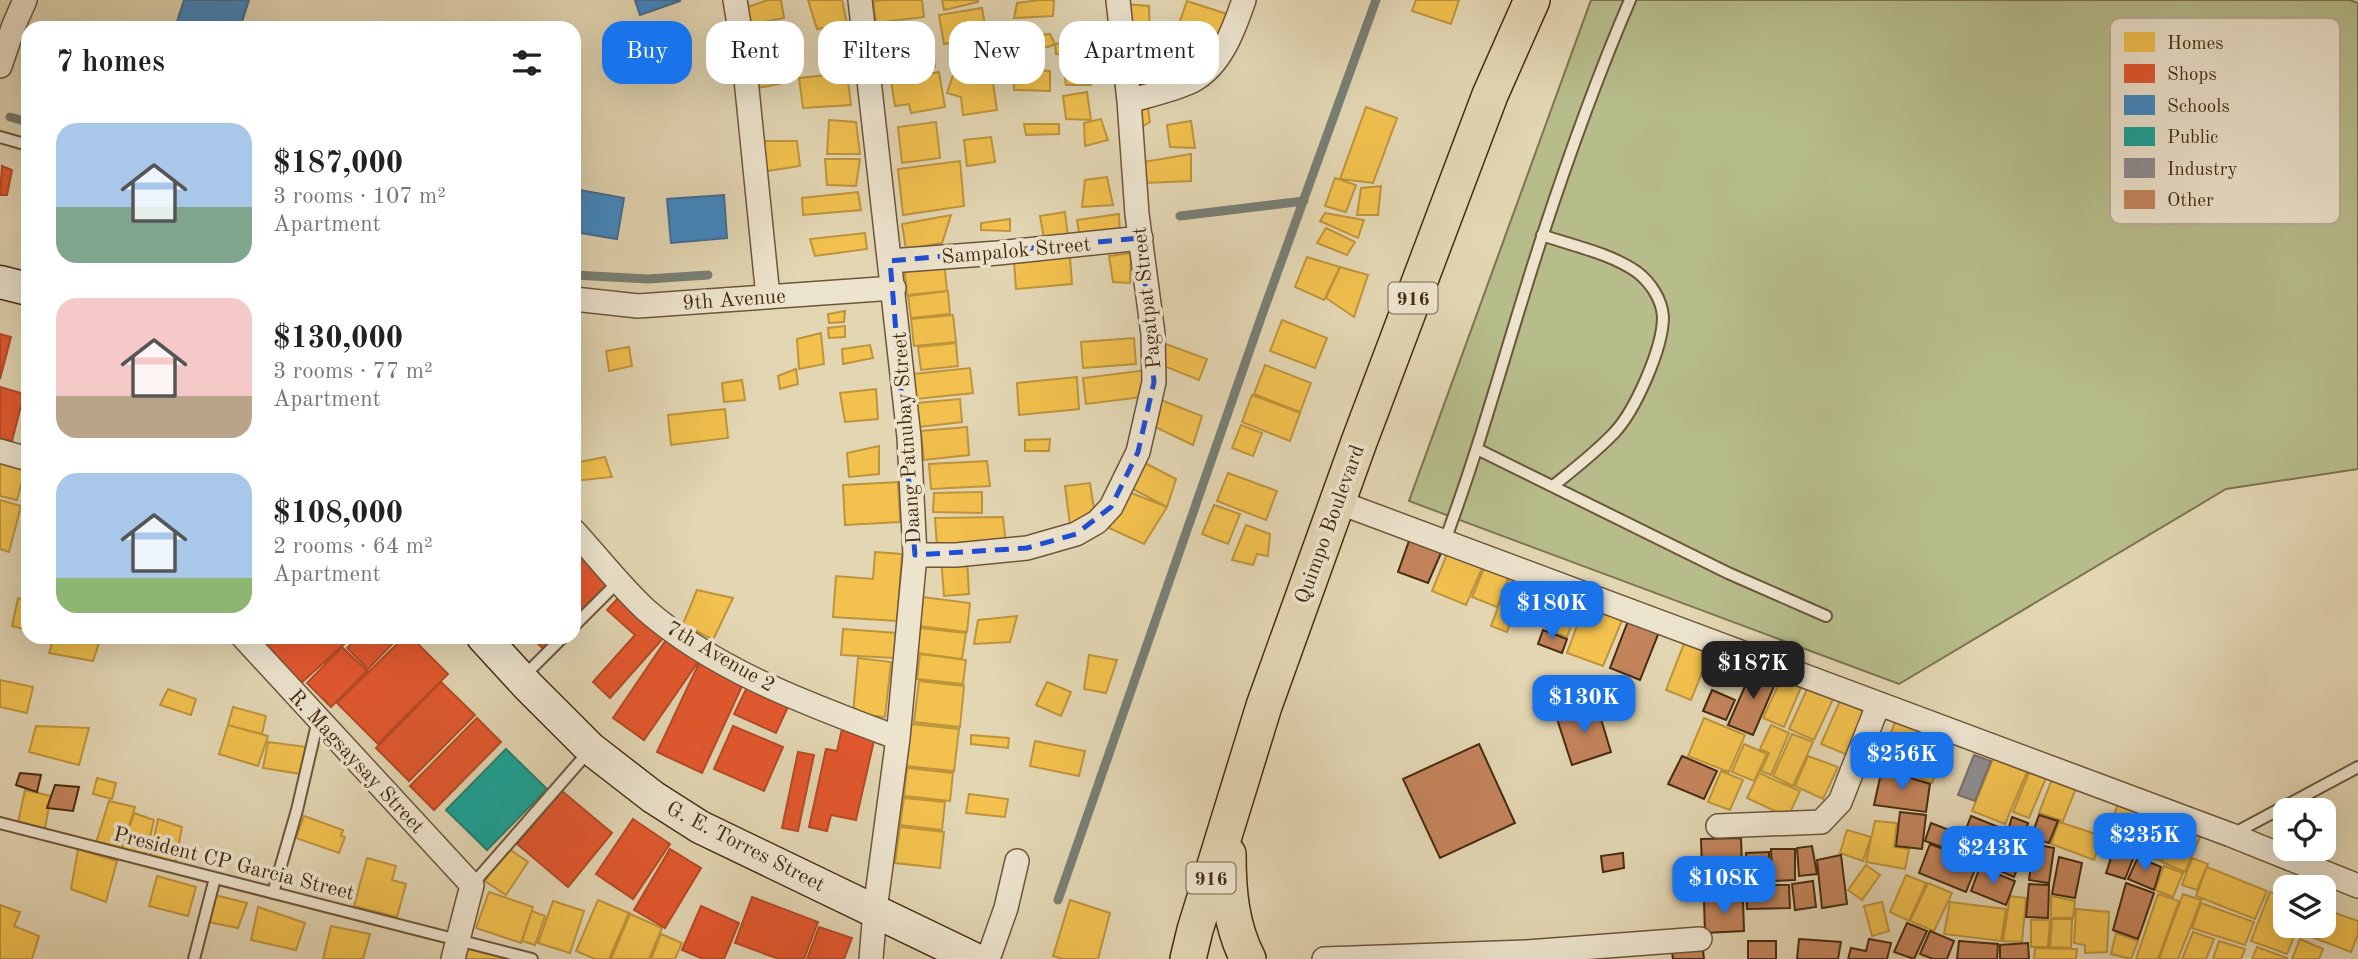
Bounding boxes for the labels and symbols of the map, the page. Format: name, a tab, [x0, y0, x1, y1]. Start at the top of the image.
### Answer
legend	[2110, 18, 2340, 224]
text: Homes	[2167, 35, 2223, 54]
text: Shops	[2167, 66, 2217, 85]
text: Schools	[2167, 98, 2230, 117]
text: Public	[2167, 129, 2218, 148]
text: Industry	[2167, 161, 2238, 180]
text: Other	[2167, 192, 2214, 211]
street label: Pagatpat Street	[1130, 226, 1165, 370]
street label: Sampalok Street	[941, 235, 1092, 268]
road number: 916	[1388, 282, 1438, 314]
street label: 9th Avenue	[682, 286, 786, 315]
street label: Daang Patnubay Street	[890, 331, 925, 545]
street label: Quimpo Boulevard	[1292, 442, 1369, 607]
pin: $180K	[1503, 582, 1601, 641]
street label: 7th Avenue 2	[662, 618, 778, 697]
pin: $187K	[1704, 642, 1802, 701]
pin: $130K	[1535, 676, 1633, 735]
street label: R. Magsaysay Street	[284, 686, 428, 838]
pin: $256K	[1853, 732, 1951, 792]
street label: G. E. Torres Street	[663, 798, 828, 896]
pin: $235K	[2096, 814, 2194, 873]
street label: President CP Garcia Street	[111, 824, 356, 905]
pin: $243K	[1944, 826, 2042, 886]
pin: $108K	[1675, 856, 1773, 916]
road number: 916	[1186, 862, 1236, 894]

